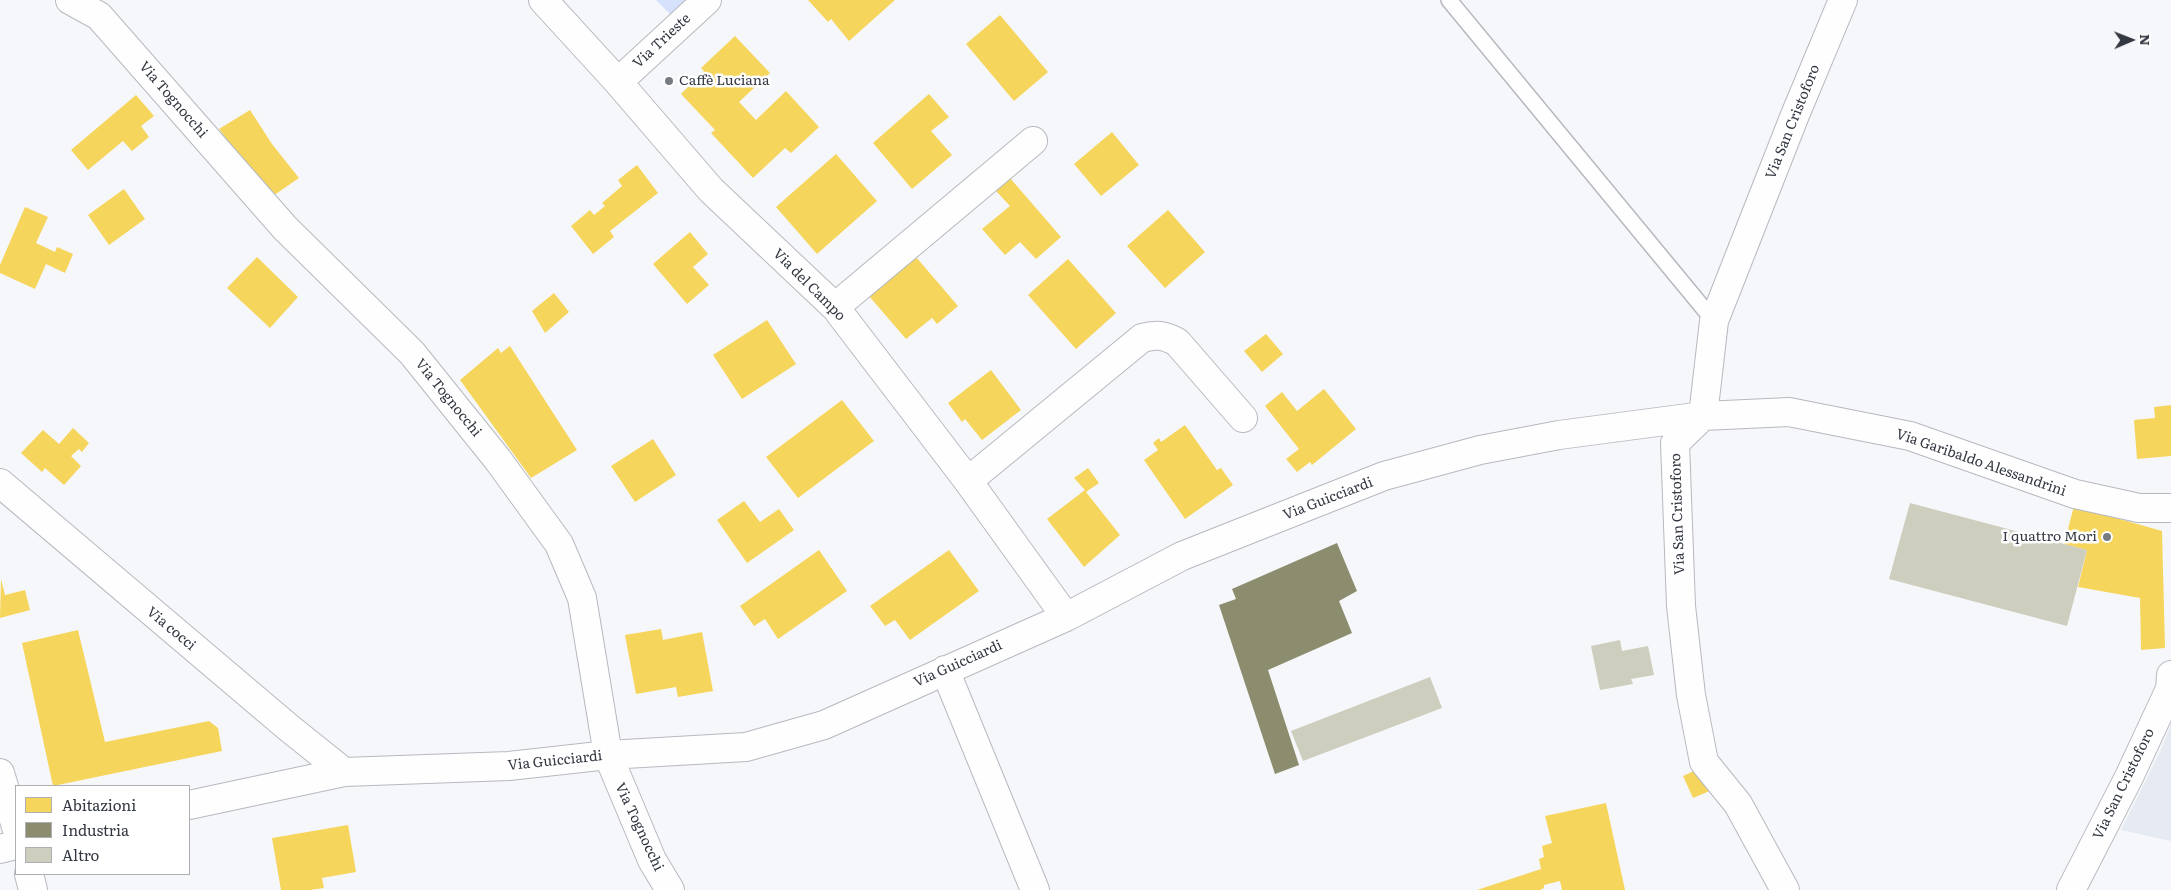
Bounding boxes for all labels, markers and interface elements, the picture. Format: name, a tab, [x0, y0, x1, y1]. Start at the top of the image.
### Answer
street label: Via Trieste	[630, 10, 694, 72]
north arrow	[2106, 15, 2156, 65]
text: N	[2136, 34, 2156, 46]
street label: Via Tognocchi	[135, 58, 211, 142]
street label: Via San Cristoforo	[1762, 62, 1824, 182]
place label: Caffè Luciana	[679, 73, 770, 89]
marker: Caffè Luciana	[663, 75, 675, 87]
street label: Via del Campo	[769, 245, 849, 325]
street label: Via Tognocchi	[411, 356, 485, 440]
street label: Via Garibaldo Alessandrini	[1894, 426, 2068, 500]
street label: Via San Cristoforo	[1667, 453, 1689, 575]
street label: Via Guicciardi	[1281, 474, 1375, 524]
place label: I quattro Mori	[2003, 529, 2097, 545]
marker: I quattro Mori	[2101, 531, 2113, 543]
street label: Via cocci	[143, 604, 199, 654]
street label: Via Guicciardi	[911, 637, 1005, 691]
street label: Via San Cristoforo	[2090, 726, 2158, 842]
street label: Via Guicciardi	[507, 748, 603, 774]
street label: Via Tognocchi	[611, 780, 667, 874]
legend	[15, 785, 190, 875]
text: Abitazioni	[62, 793, 136, 816]
text: Industria	[62, 818, 129, 841]
text: Altro	[62, 843, 99, 866]

